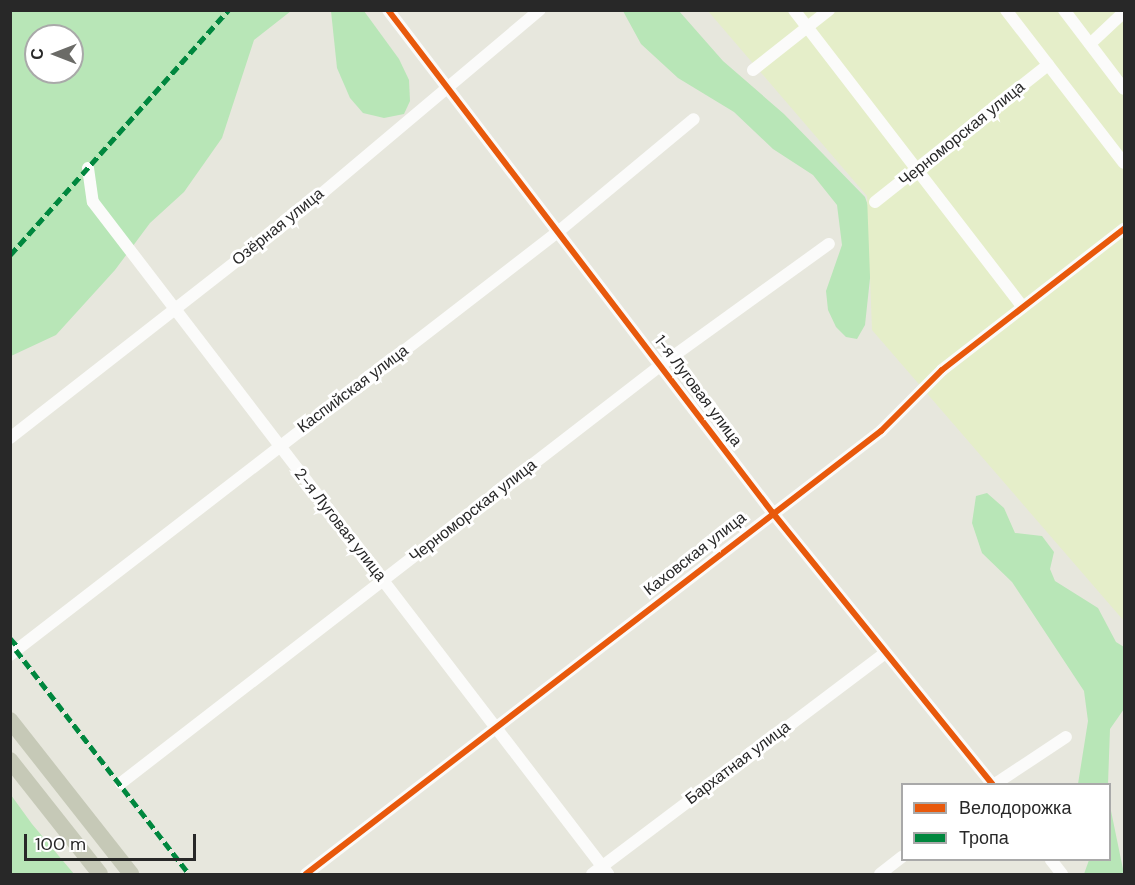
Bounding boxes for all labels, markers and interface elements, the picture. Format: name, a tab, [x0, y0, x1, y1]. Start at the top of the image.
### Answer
north arrow	[24, 24, 84, 84]
text: С	[27, 48, 48, 60]
street label: Черноморская улица	[895, 77, 1029, 191]
street label: Озёрная улица	[228, 184, 328, 270]
street label: 1-я Луговая улица	[650, 332, 746, 450]
street label: Каспийская улица	[294, 341, 412, 437]
street label: Черноморская улица	[406, 455, 540, 567]
street label: 2-я Луговая улица	[290, 465, 390, 585]
street label: Каховская улица	[640, 508, 750, 600]
street label: Бархатная улица	[682, 717, 794, 809]
legend	[901, 783, 1111, 861]
text: Велодорожка	[959, 796, 1071, 820]
scale bar	[27, 822, 200, 860]
text: Тропа	[959, 826, 1009, 850]
text: 100 m	[35, 832, 86, 856]

